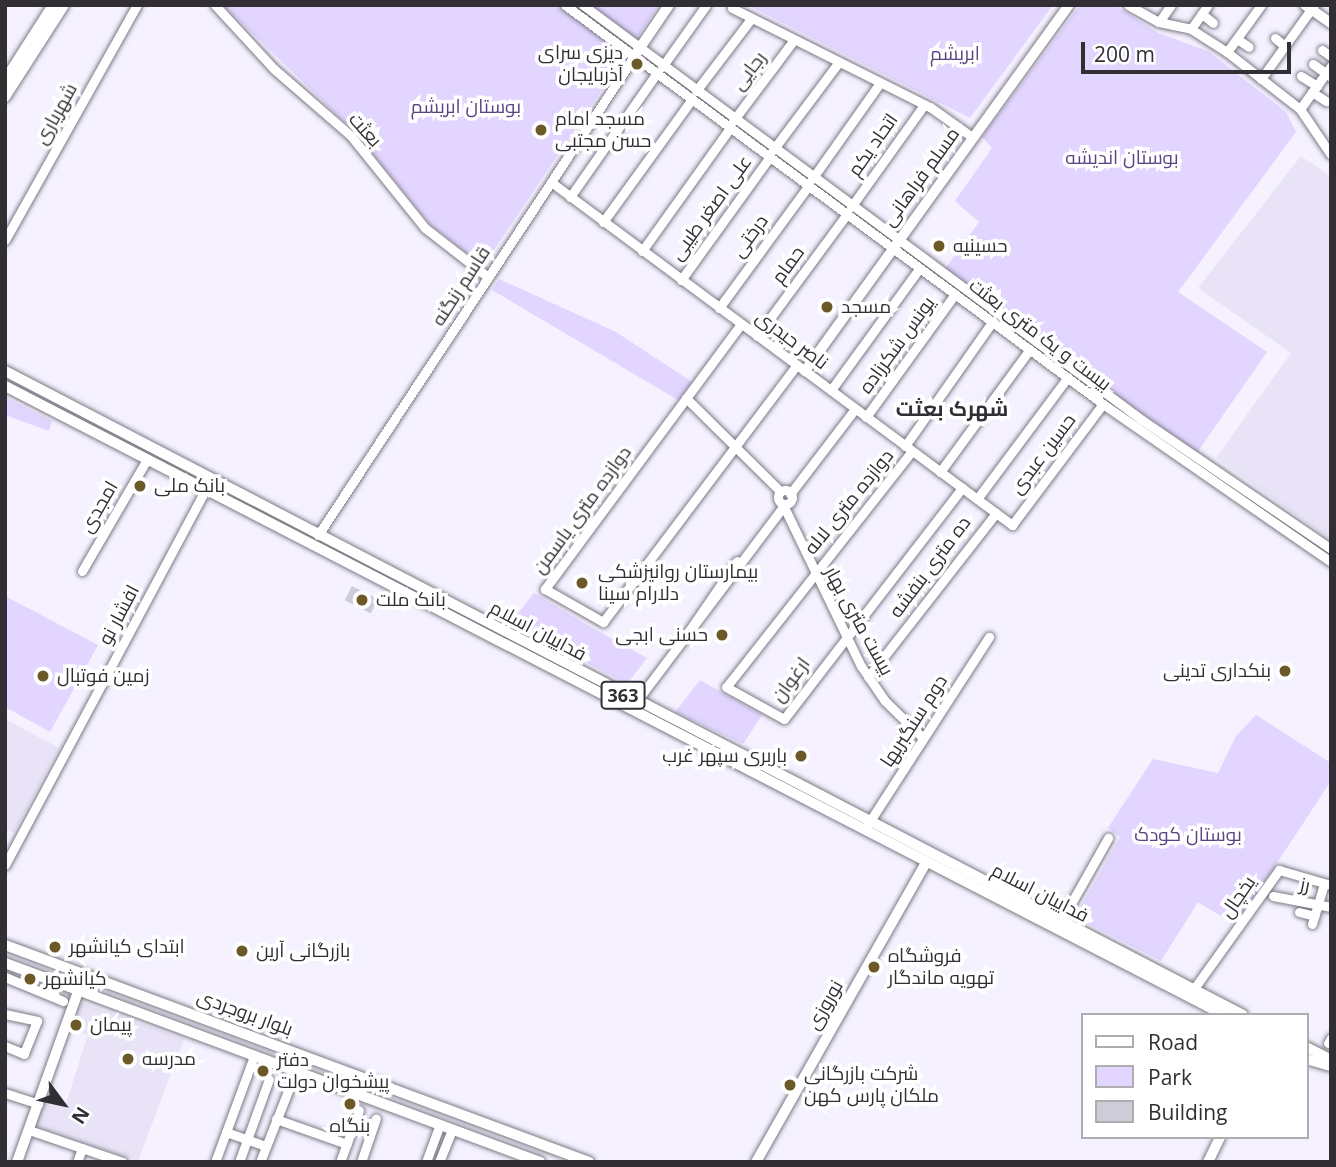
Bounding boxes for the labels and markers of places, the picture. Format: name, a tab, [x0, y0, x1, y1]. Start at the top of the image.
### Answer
place label: دیزی سرای آذربایجان	[538, 42, 623, 86]
marker: دیزی سرای آذربایجان	[629, 56, 645, 72]
place label: مسجد امام حسن مجتبی	[555, 108, 651, 152]
marker: مسجد امام حسن مجتبی	[533, 122, 549, 138]
place label: حسینیه	[953, 235, 1008, 257]
marker: حسینیه	[931, 238, 947, 254]
place label: مسجد	[841, 296, 891, 318]
marker: مسجد	[819, 299, 835, 315]
place label: بانک ملی	[154, 475, 225, 497]
marker: بانک ملی	[132, 478, 148, 494]
place label: بیمارستان روانپزشکی دلارام سینا	[598, 561, 758, 605]
marker: بیمارستان روانپزشکی دلارام سینا	[572, 573, 592, 593]
place label: بانک ملت	[376, 589, 446, 611]
marker: بانک ملت	[354, 592, 370, 608]
place label: حسنی ابجی	[615, 624, 708, 646]
marker: حسنی ابجی	[714, 627, 730, 643]
place label: بنکداری تدینی	[1163, 660, 1271, 682]
marker: بنکداری تدینی	[1277, 663, 1293, 679]
place label: زمین فوتبال	[57, 665, 149, 687]
marker: زمین فوتبال	[35, 668, 51, 684]
place label: باربری سپهر غرب	[662, 745, 787, 767]
marker: باربری سپهر غرب	[793, 748, 809, 764]
place label: ابتدای کیانشهر	[69, 936, 185, 958]
marker: ابتدای کیانشهر	[47, 939, 63, 955]
place label: بازرگانی آرین	[256, 940, 350, 962]
marker: بازرگانی آرین	[234, 943, 250, 959]
place label: فروشگاه تهویه ماندگار	[888, 945, 994, 989]
marker: فروشگاه تهویه ماندگار	[866, 959, 882, 975]
place label: کیانشهر	[44, 968, 107, 990]
marker: کیانشهر	[22, 971, 38, 987]
place label: پیمان	[90, 1014, 132, 1036]
marker: پیمان	[68, 1017, 84, 1033]
place label: مدرسه	[142, 1048, 196, 1070]
place label: دفتر پیشخوان دولت	[277, 1049, 389, 1093]
marker: مدرسه	[120, 1051, 136, 1067]
marker: دفتر پیشخوان دولت	[255, 1063, 271, 1079]
place label: شرکت بازرگانی ملکان پارس کهن	[804, 1063, 939, 1107]
marker: شرکت بازرگانی ملکان پارس کهن	[782, 1077, 798, 1093]
marker: بنگاه	[342, 1096, 358, 1112]
place label: بنگاه	[330, 1115, 370, 1137]

